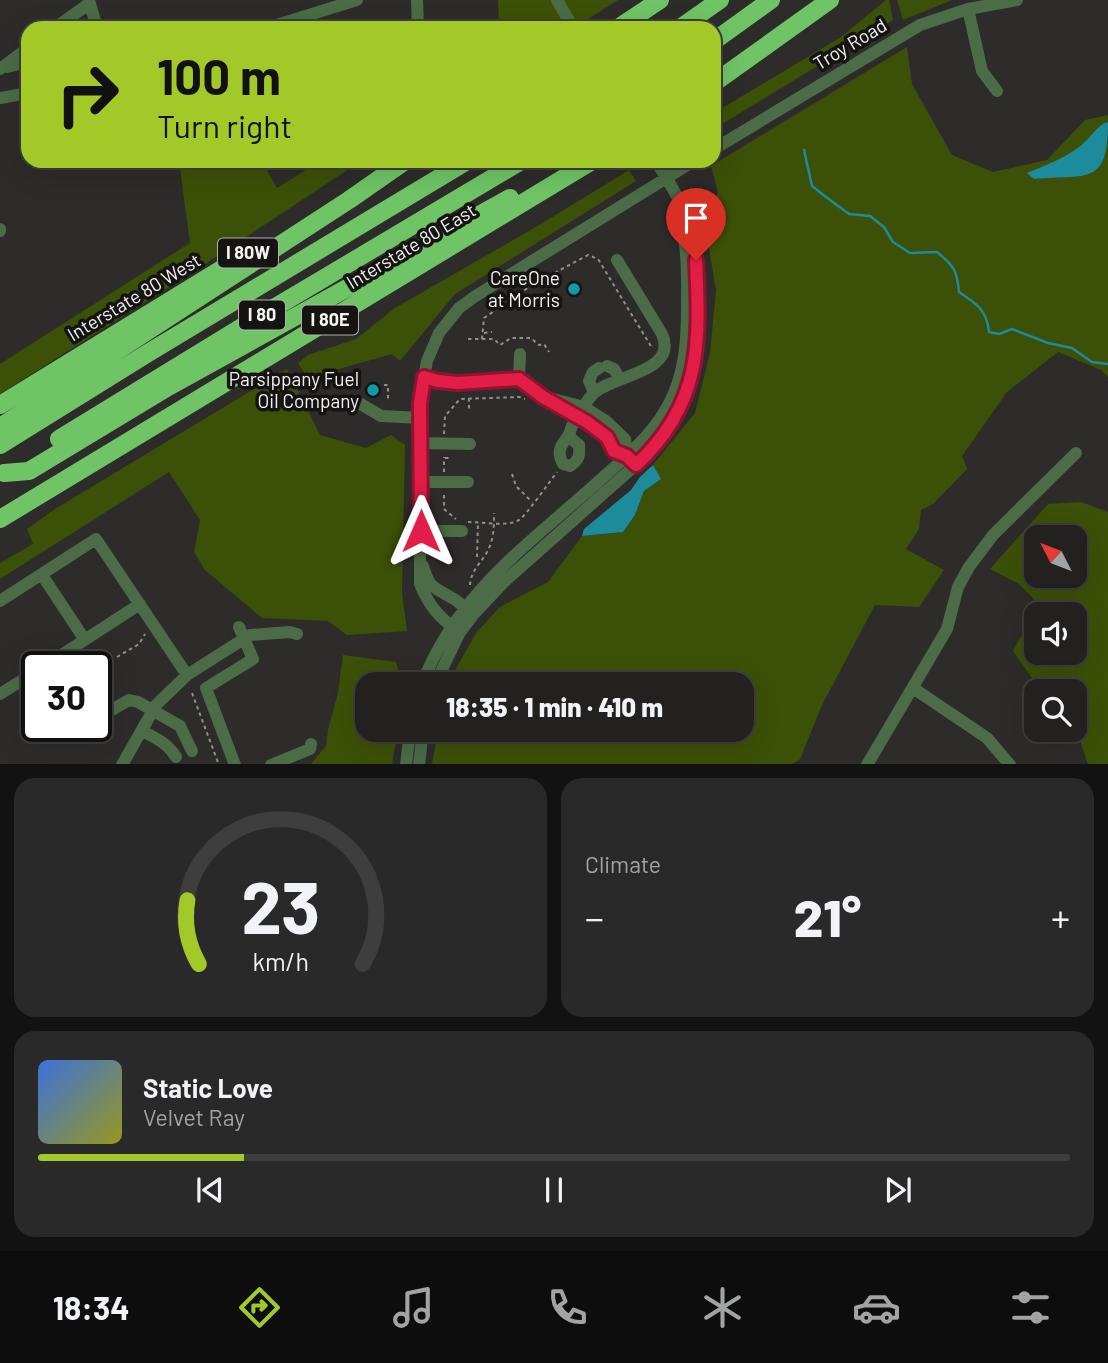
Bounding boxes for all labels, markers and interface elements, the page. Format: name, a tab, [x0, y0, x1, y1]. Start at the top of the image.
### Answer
street label: Troy Road	[809, 13, 890, 74]
text: 100 m	[157, 46, 281, 105]
icon: right	[42, 49, 133, 140]
text: Turn right	[157, 106, 292, 144]
pin	[666, 188, 726, 260]
street label: Interstate 80 East	[342, 198, 480, 293]
icon: arrive	[677, 199, 715, 237]
road number: I 80W	[218, 239, 278, 268]
street label: Interstate 80 West	[63, 248, 204, 345]
place label: CareOne at Morris	[488, 266, 560, 311]
marker: CareOne at Morris	[566, 281, 582, 297]
road number: I 80	[239, 300, 285, 330]
road number: I 80E	[302, 306, 358, 334]
place label: Parsippany Fuel Oil Company	[229, 367, 359, 412]
marker: Parsippany Fuel Oil Company	[365, 382, 381, 398]
position arrow	[384, 494, 458, 568]
north arrow	[1024, 525, 1087, 588]
map controls	[1024, 525, 1087, 742]
button: sound	[1024, 602, 1087, 665]
speed limit sign: 30	[21, 651, 112, 742]
button: search	[1024, 679, 1087, 742]
text: 18:35 · 1 min · 410 m	[446, 691, 663, 722]
text: Climate	[585, 850, 661, 878]
text: 23	[241, 861, 320, 949]
text: 21°	[794, 885, 861, 947]
text: −	[585, 894, 604, 940]
text: +	[1051, 894, 1070, 940]
text: km/h	[252, 945, 309, 975]
text: Static Love	[143, 1072, 273, 1103]
text: Velvet Ray	[143, 1103, 245, 1131]
icon: previous	[191, 1171, 229, 1209]
icon: pause	[535, 1171, 573, 1209]
icon: next	[879, 1171, 917, 1209]
icon: directions	[235, 1283, 284, 1332]
icon: music	[389, 1283, 438, 1332]
icon: phone	[543, 1283, 592, 1332]
icon: climate	[698, 1283, 747, 1332]
icon: car	[852, 1283, 901, 1332]
icon: filters	[1006, 1283, 1055, 1332]
text: 18:34	[53, 1288, 130, 1326]

